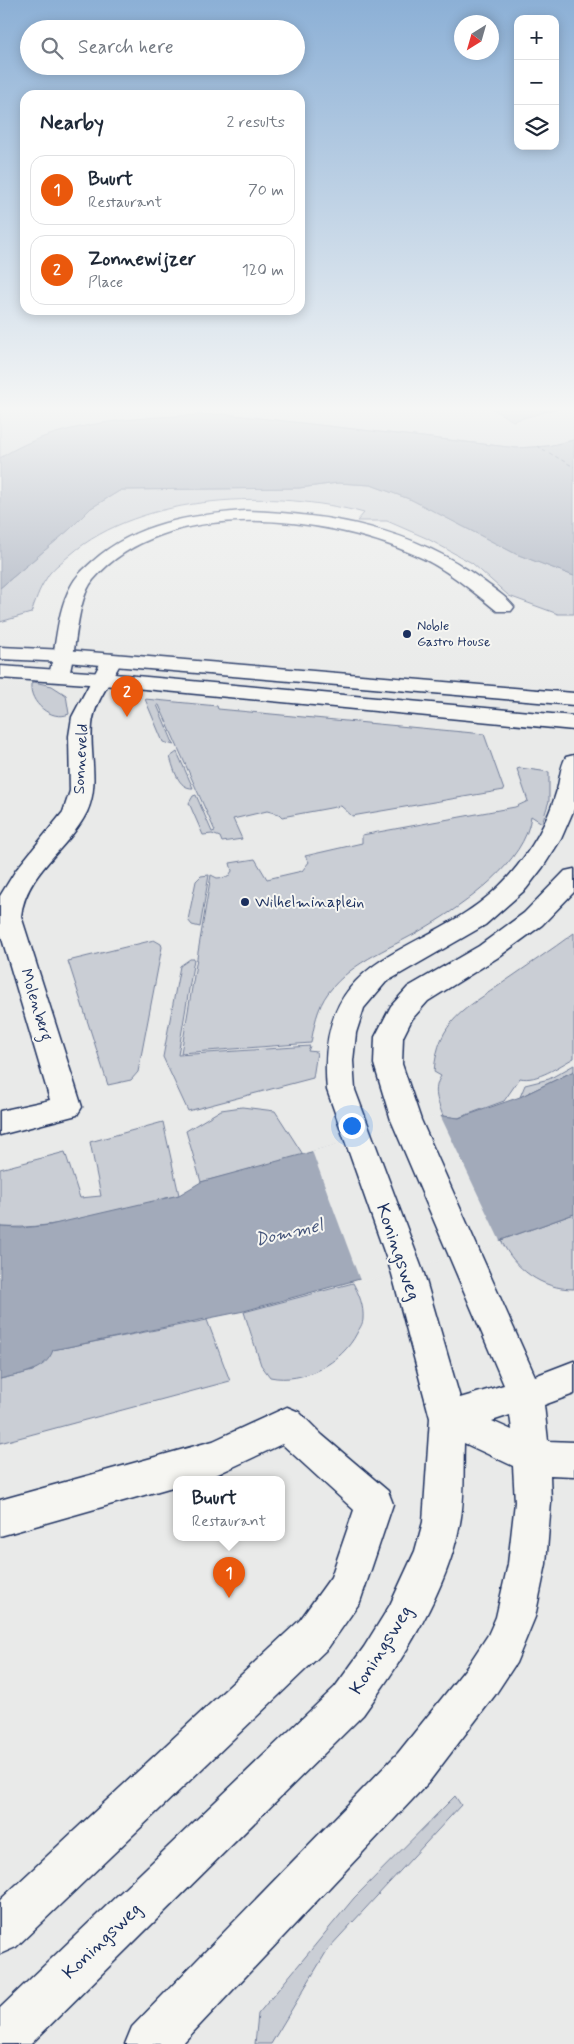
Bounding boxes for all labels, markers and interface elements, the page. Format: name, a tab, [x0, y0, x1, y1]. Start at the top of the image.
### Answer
north arrow	[454, 15, 499, 60]
map controls	[514, 15, 559, 150]
button: +	[514, 15, 559, 60]
search box	[20, 20, 305, 75]
icon: search	[38, 34, 66, 62]
text: Search here	[78, 35, 174, 60]
button: −	[514, 60, 559, 105]
button: layers	[514, 105, 559, 150]
text: Nearby	[40, 109, 104, 137]
text: 2 results	[227, 112, 285, 133]
text: Buurt	[88, 167, 133, 192]
text: 1	[53, 180, 61, 201]
text: 70 m	[248, 180, 284, 201]
text: Restaurant	[88, 192, 162, 213]
text: Zonnewijzer	[88, 247, 196, 272]
text: 2	[53, 260, 61, 281]
text: 120 m	[242, 260, 284, 281]
text: Place	[88, 272, 123, 293]
place label: Noble Gastro House	[417, 617, 491, 651]
marker: Noble Gastro House	[401, 628, 413, 640]
pin: 2	[111, 676, 143, 717]
street label: Sonneveld	[69, 723, 93, 795]
place label: Wilhelminaplein	[255, 892, 364, 913]
marker: Wilhelminaplein	[239, 896, 251, 908]
street label: Molenberg	[14, 966, 57, 1044]
your location	[339, 1113, 365, 1139]
street label: Koningsweg	[369, 1200, 426, 1304]
water label: Dommel	[253, 1213, 327, 1252]
popup	[173, 1476, 285, 1541]
text: Buurt	[192, 1486, 237, 1511]
text: Restaurant	[192, 1511, 266, 1532]
pin: 1	[213, 1557, 245, 1598]
street label: Koningsweg	[344, 1601, 419, 1700]
street label: Koningsweg	[57, 1897, 148, 1986]

